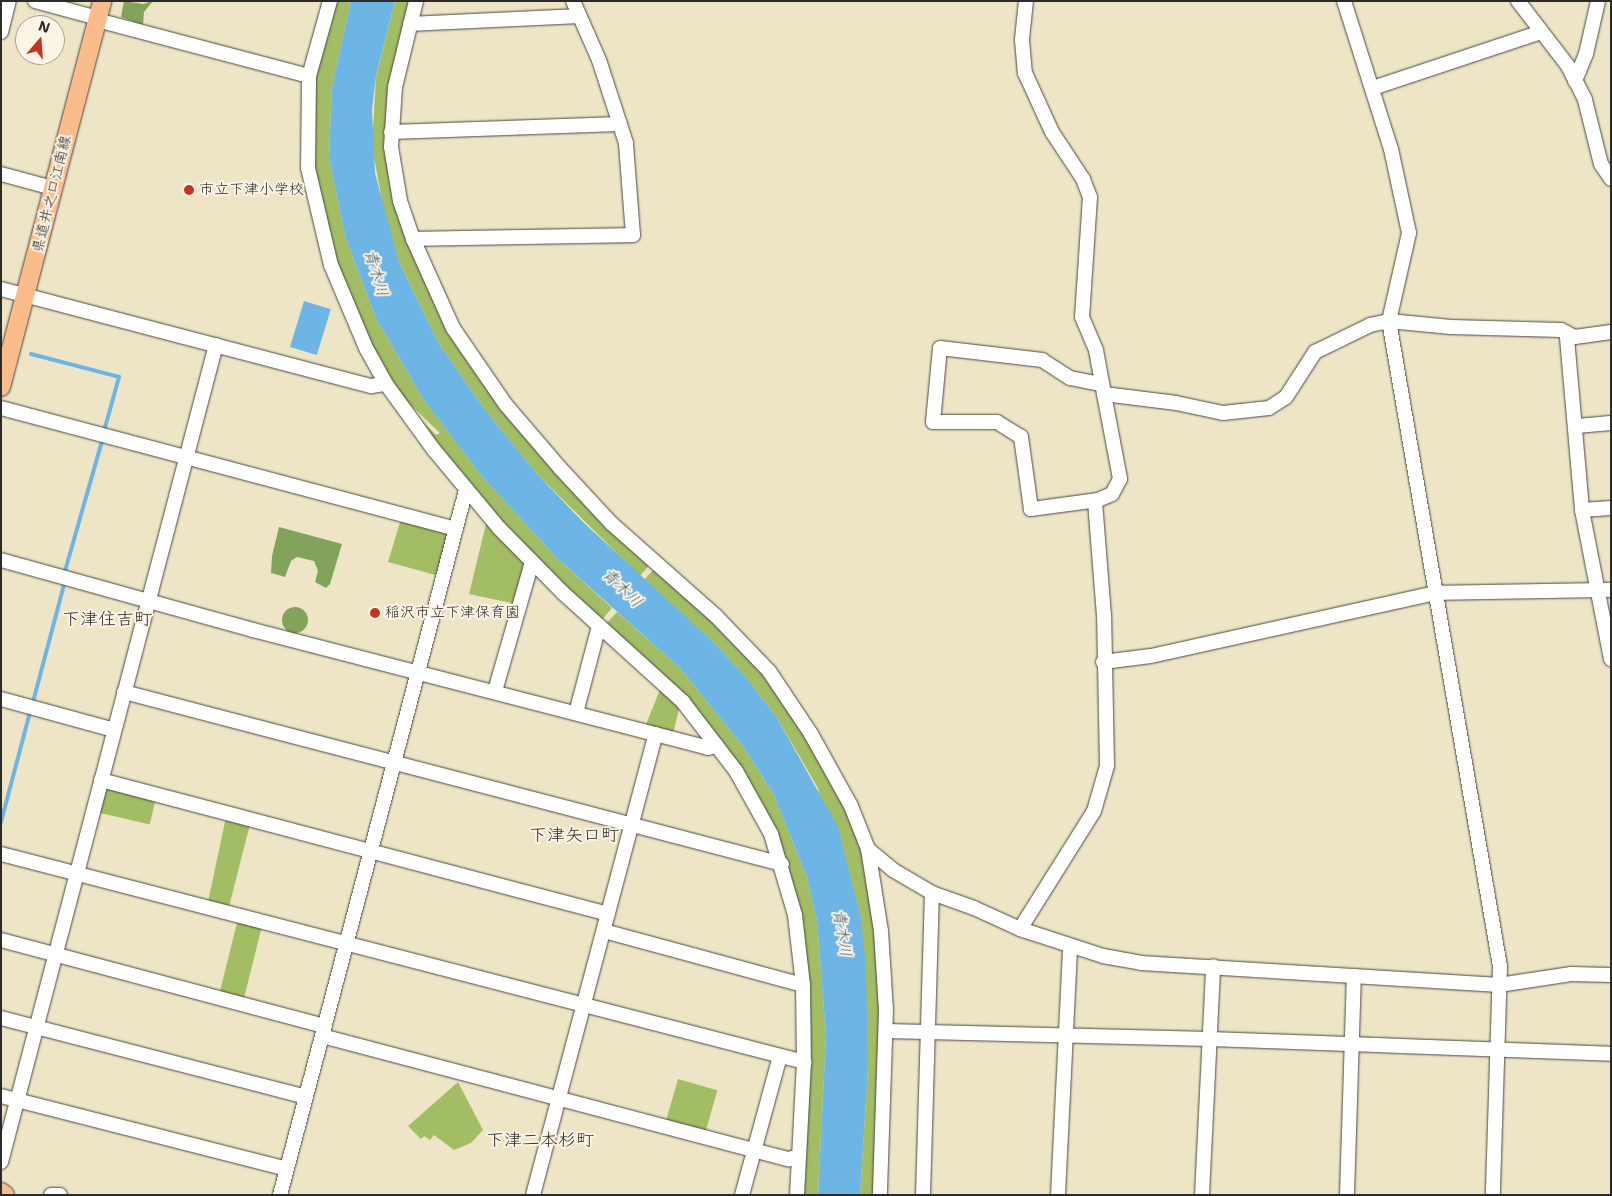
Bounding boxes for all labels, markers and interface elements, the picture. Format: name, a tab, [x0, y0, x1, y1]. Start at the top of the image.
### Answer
north arrow	[15, 15, 65, 65]
text: N	[36, 16, 52, 37]
street label: 県道井之口江南線	[29, 134, 75, 254]
place label: 市立下津小学校	[199, 181, 304, 199]
marker: 市立下津小学校	[183, 184, 195, 196]
water label: 青木川	[360, 247, 392, 299]
water label: 青木川	[598, 564, 646, 612]
place label: 稲沢市立下津保育園	[385, 604, 520, 622]
marker: 稲沢市立下津保育園	[369, 607, 381, 619]
district label: 下津住吉町	[62, 608, 152, 630]
district label: 下津矢口町	[529, 824, 619, 846]
water label: 青木川	[829, 908, 855, 958]
district label: 下津二本杉町	[486, 1129, 594, 1151]

